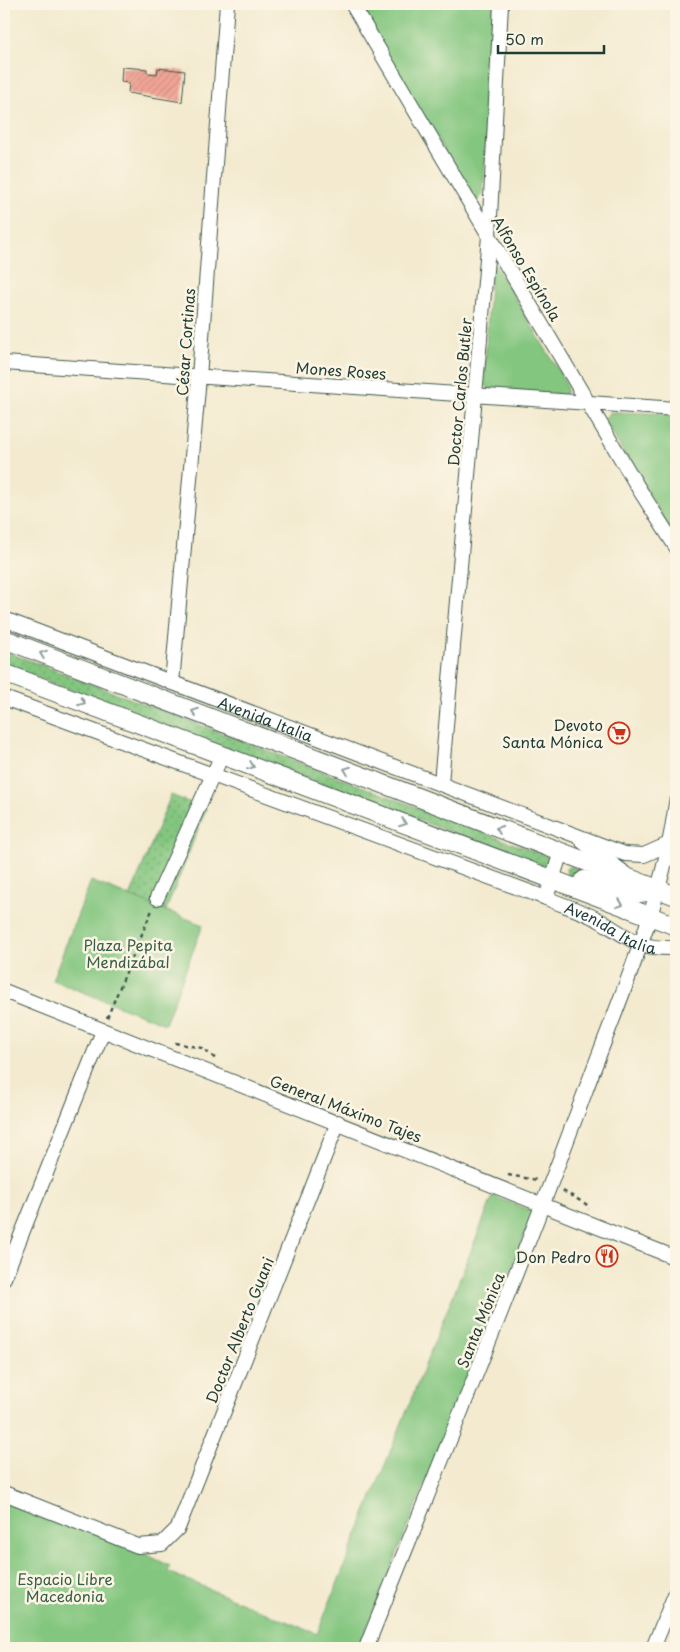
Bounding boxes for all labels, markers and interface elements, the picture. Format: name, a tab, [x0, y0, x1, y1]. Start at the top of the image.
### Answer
scale bar	[498, 22, 604, 54]
text: 50 m	[505, 27, 544, 50]
street label: Alfonso Espínola	[486, 211, 568, 326]
street label: César Cortinas	[170, 287, 200, 397]
street label: Doctor Carlos Butler	[441, 317, 477, 467]
street label: Mones Roses	[295, 355, 387, 385]
one-way arrow	[40, 650, 48, 660]
street label: Avenida Italia	[215, 690, 317, 747]
one-way arrow	[77, 696, 86, 706]
one-way arrow	[191, 708, 200, 718]
place label: Devoto Santa Mónica	[502, 713, 604, 753]
supermarket icon: Devoto Santa Mónica	[607, 721, 631, 745]
one-way arrow	[246, 760, 254, 770]
one-way arrow	[343, 766, 352, 777]
one-way arrow	[398, 817, 406, 827]
one-way arrow	[495, 824, 504, 835]
street label: Avenida Italia	[562, 895, 658, 959]
one-way arrow	[615, 898, 624, 909]
park label: Plaza Pepita Mendizábal	[83, 933, 173, 973]
street label: General Máximo Tajes	[267, 1068, 425, 1148]
restaurant icon: Don Pedro	[595, 1244, 619, 1268]
place label: Don Pedro	[516, 1245, 591, 1268]
street label: Doctor Alberto Guani	[199, 1253, 279, 1407]
street label: Santa Mónica	[450, 1268, 510, 1371]
park label: Espacio Libre Macedonia	[17, 1567, 113, 1607]

